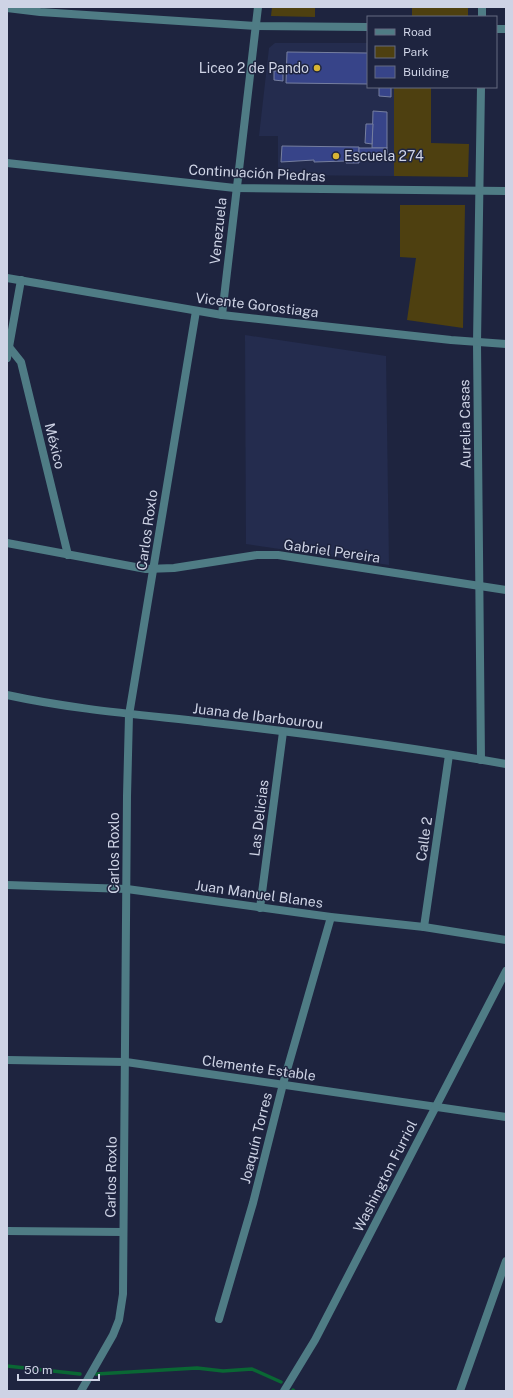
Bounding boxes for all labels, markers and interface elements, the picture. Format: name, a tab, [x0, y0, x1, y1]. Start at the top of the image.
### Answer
legend	[367, 16, 497, 88]
text: Road	[403, 25, 431, 39]
text: Park	[403, 45, 429, 59]
place label: Liceo 2 de Pando	[199, 60, 309, 76]
marker: Liceo 2 de Pando	[312, 63, 322, 73]
text: Building	[403, 65, 449, 79]
place label: Escuela 274	[344, 148, 424, 164]
marker: Escuela 274	[331, 151, 341, 161]
street label: Continuación Piedras	[188, 161, 326, 185]
street label: Venezuela	[207, 197, 229, 265]
street label: Vicente Gorostiaga	[195, 290, 319, 320]
street label: Aurelia Casas	[456, 379, 474, 469]
street label: México	[42, 421, 68, 471]
street label: Carlos Roxlo	[133, 489, 161, 571]
street label: Gabriel Pereira	[283, 536, 381, 566]
street label: Juana de Ibarbourou	[192, 700, 324, 732]
street label: Las Delicias	[246, 779, 272, 857]
street label: Carlos Roxlo	[106, 812, 122, 894]
street label: Calle 2	[413, 816, 435, 862]
street label: Juan Manuel Blanes	[194, 877, 324, 911]
street label: Clemente Estable	[201, 1052, 317, 1084]
street label: Joaquín Torres	[237, 1091, 275, 1185]
street label: Washington Furriol	[350, 1117, 420, 1235]
street label: Carlos Roxlo	[102, 1136, 120, 1218]
scale bar	[18, 1356, 99, 1382]
text: 50 m	[24, 1363, 52, 1377]

